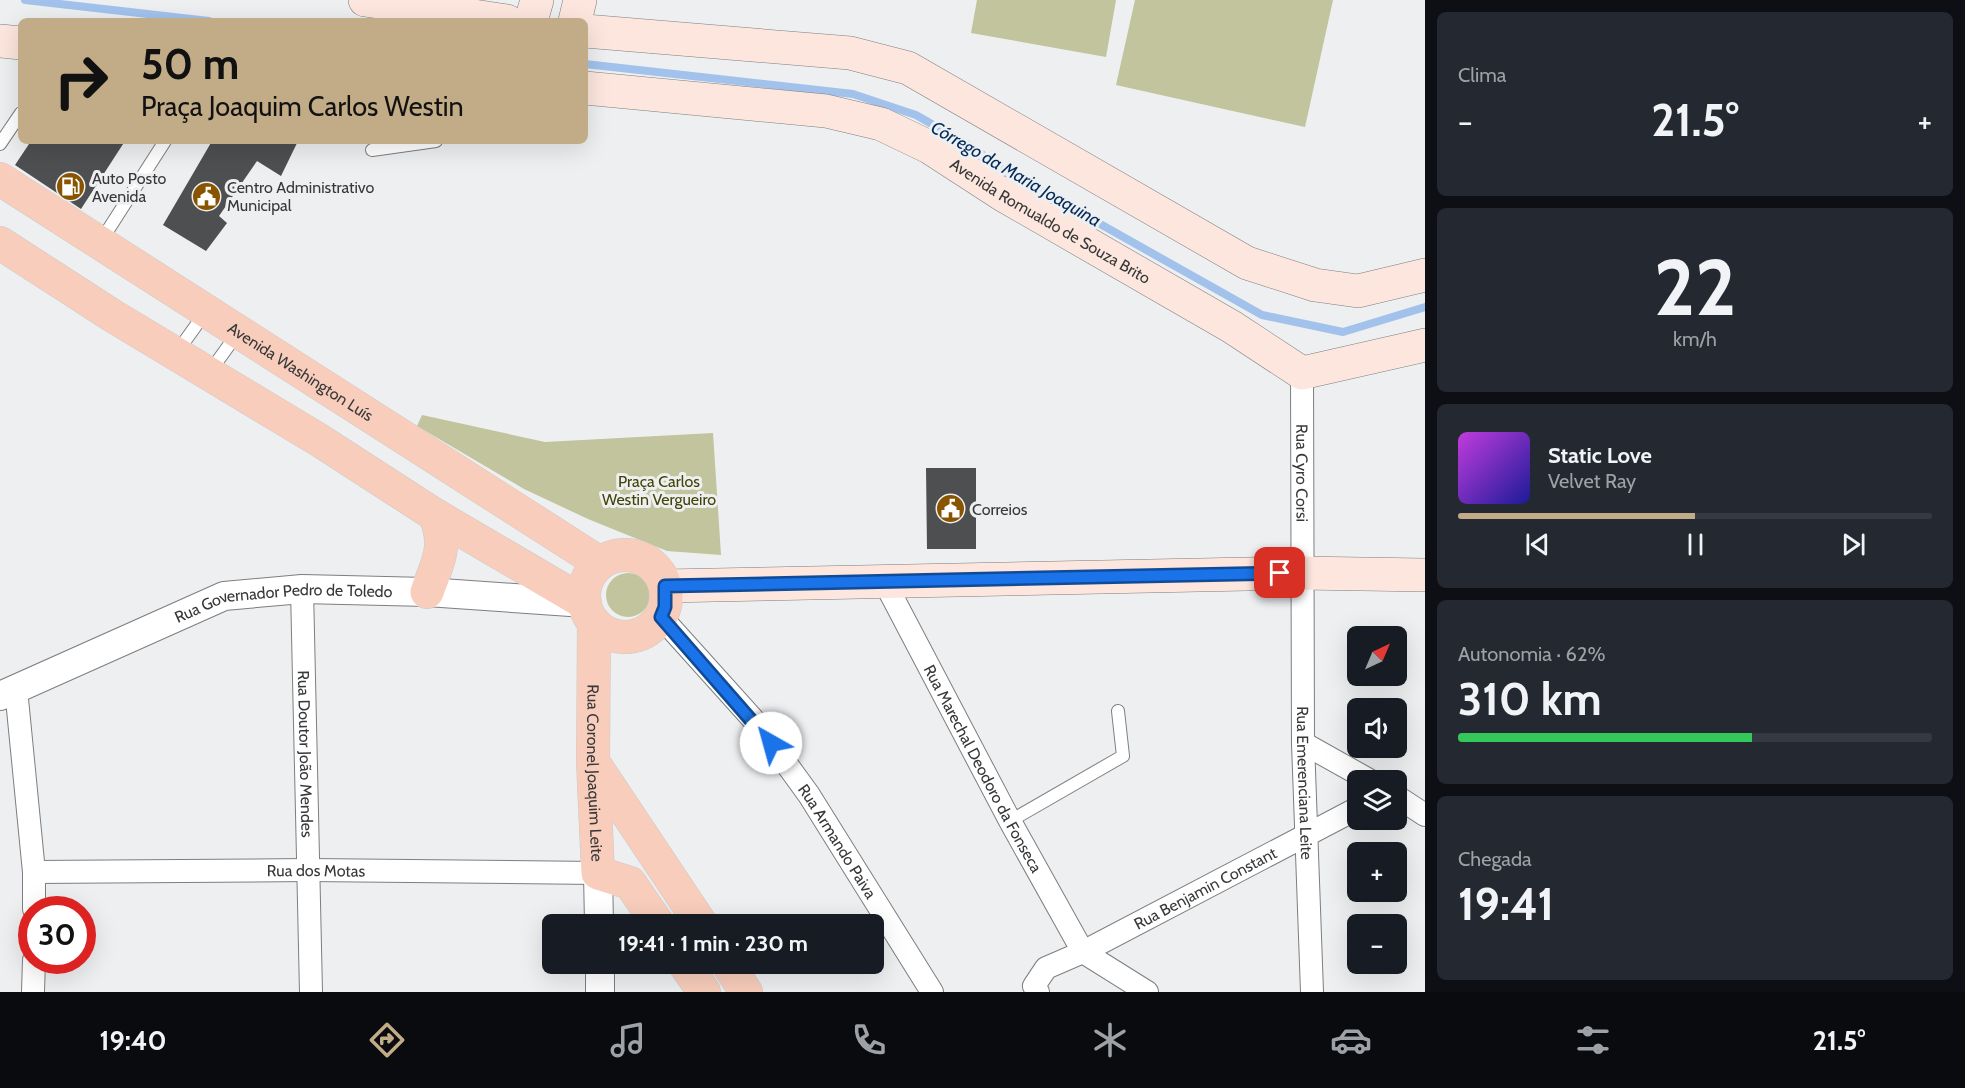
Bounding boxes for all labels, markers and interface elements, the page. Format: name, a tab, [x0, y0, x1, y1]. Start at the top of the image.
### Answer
text: 50 m	[141, 38, 239, 90]
icon: right	[42, 42, 120, 120]
text: Clima	[1458, 63, 1506, 87]
text: Praça Joaquim Carlos Westin	[141, 90, 464, 123]
text: 21.5°	[1651, 93, 1739, 147]
text: −	[1458, 101, 1473, 141]
text: +	[1917, 101, 1932, 141]
water label: Córrego da Maria Joaquina	[927, 116, 1105, 232]
street label: Avenida Romualdo de Souza Brito	[947, 154, 1154, 288]
place label: Auto Posto Avenida	[92, 169, 166, 206]
fuel station icon: Auto Posto Avenida	[55, 171, 87, 203]
place label: Centro Administrativo Municipal	[227, 178, 375, 215]
public building icon: Centro Administrativo Municipal	[190, 180, 222, 212]
text: 22	[1654, 240, 1736, 335]
street label: Avenida Washington Luís	[225, 318, 377, 425]
text: km/h	[1673, 327, 1717, 351]
street label: Rua Cyro Corsi	[1293, 424, 1312, 522]
text: Static Love	[1548, 442, 1652, 469]
text: Velvet Ray	[1548, 469, 1636, 493]
park label: Praça Carlos Westin Vergueiro	[602, 472, 716, 509]
public building icon: Correios	[935, 493, 967, 525]
place label: Correios	[972, 500, 1028, 519]
icon: previous	[1521, 528, 1554, 561]
icon: pause	[1679, 528, 1712, 561]
icon: next	[1837, 528, 1870, 561]
pin	[1254, 547, 1305, 598]
icon: arrive	[1263, 556, 1296, 589]
street label: Rua Governador Pedro de Toledo	[171, 579, 393, 626]
north arrow	[1347, 626, 1407, 686]
map controls	[1347, 626, 1407, 974]
text: Autonomia · 62%	[1458, 642, 1605, 666]
street label: Rua Marechal Deodoro da Fonseca	[920, 661, 1046, 876]
street label: Rua Doutor João Mendes	[294, 670, 317, 838]
text: 310 km	[1458, 672, 1602, 726]
street label: Rua Coronel Joaquim Leite	[583, 684, 607, 862]
button: sound	[1347, 698, 1407, 758]
street label: Rua Emerenciana Leite	[1293, 706, 1317, 860]
position arrow	[739, 711, 803, 775]
button: layers	[1347, 770, 1407, 830]
street label: Rua Armando Paiva	[795, 780, 881, 902]
button: +	[1347, 842, 1407, 902]
street label: Rua Benjamin Constant	[1131, 843, 1280, 933]
text: Chegada	[1458, 847, 1532, 871]
street label: Rua dos Motas	[267, 860, 366, 880]
text: 19:41	[1458, 877, 1554, 931]
speed limit sign: 30	[18, 896, 96, 974]
button: −	[1347, 914, 1407, 974]
text: 19:41 · 1 min · 230 m	[618, 930, 808, 957]
icon: directions	[366, 1019, 408, 1061]
icon: music	[607, 1019, 649, 1061]
icon: phone	[848, 1019, 890, 1061]
icon: climate	[1089, 1019, 1131, 1061]
icon: car	[1330, 1019, 1372, 1061]
icon: filters	[1572, 1019, 1614, 1061]
text: 19:40	[100, 1024, 167, 1057]
text: 21.5°	[1813, 1024, 1865, 1057]

